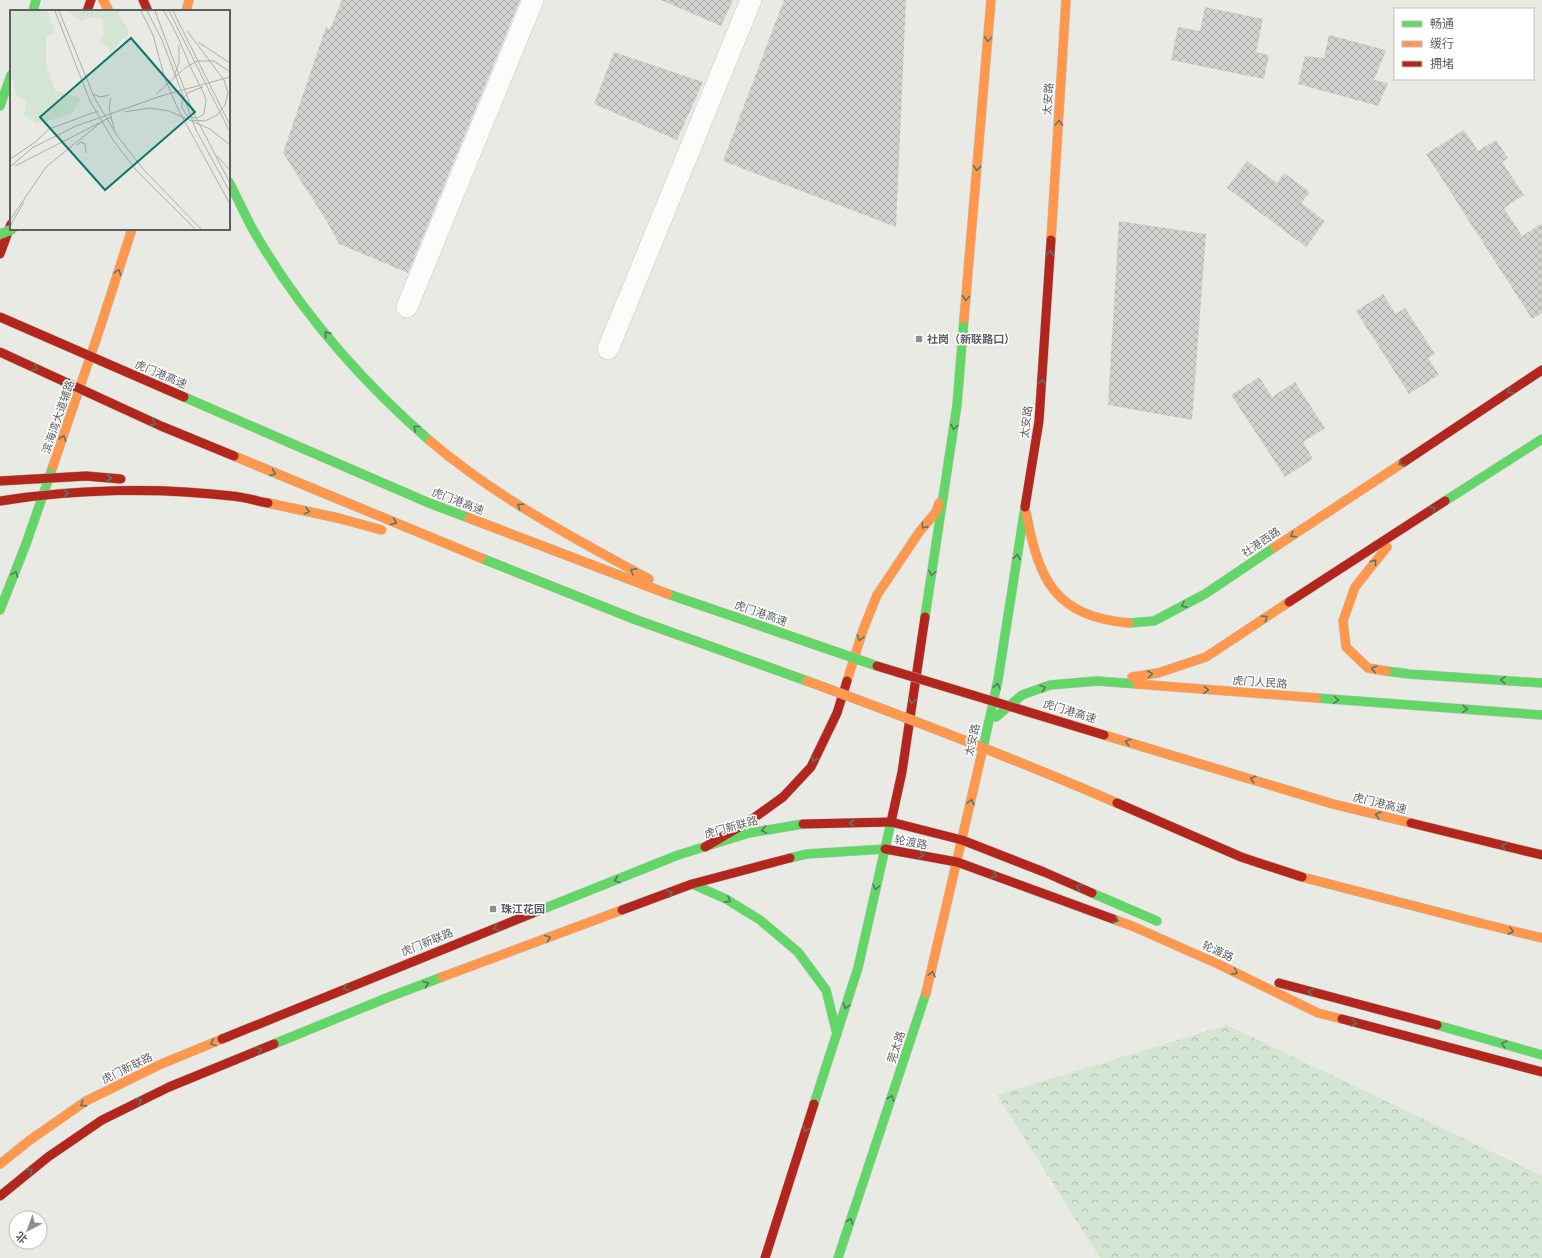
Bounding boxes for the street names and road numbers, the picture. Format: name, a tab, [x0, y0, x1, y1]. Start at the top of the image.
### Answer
street label: 太安路	[1040, 82, 1056, 116]
street label: 虎门港高速	[133, 357, 189, 391]
street label: 滨海湾大道辅路	[39, 378, 77, 456]
street label: 太安路	[1017, 405, 1035, 439]
street label: 虎门港高速	[430, 485, 486, 517]
street label: 社港西路	[1239, 524, 1283, 560]
street label: 虎门港高速	[733, 597, 789, 629]
street label: 虎门人民路	[1232, 673, 1288, 691]
street label: 虎门港高速	[1042, 696, 1098, 726]
street label: 太安路	[961, 722, 983, 758]
street label: 虎门港高速	[1352, 790, 1408, 816]
street label: 虎门新联路	[703, 813, 759, 841]
street label: 轮渡路	[894, 832, 928, 852]
street label: 虎门新联路	[399, 925, 455, 959]
street label: 轮渡路	[1200, 938, 1236, 964]
street label: 莞太路	[884, 1029, 908, 1065]
street label: 虎门新联路	[99, 1050, 155, 1086]

